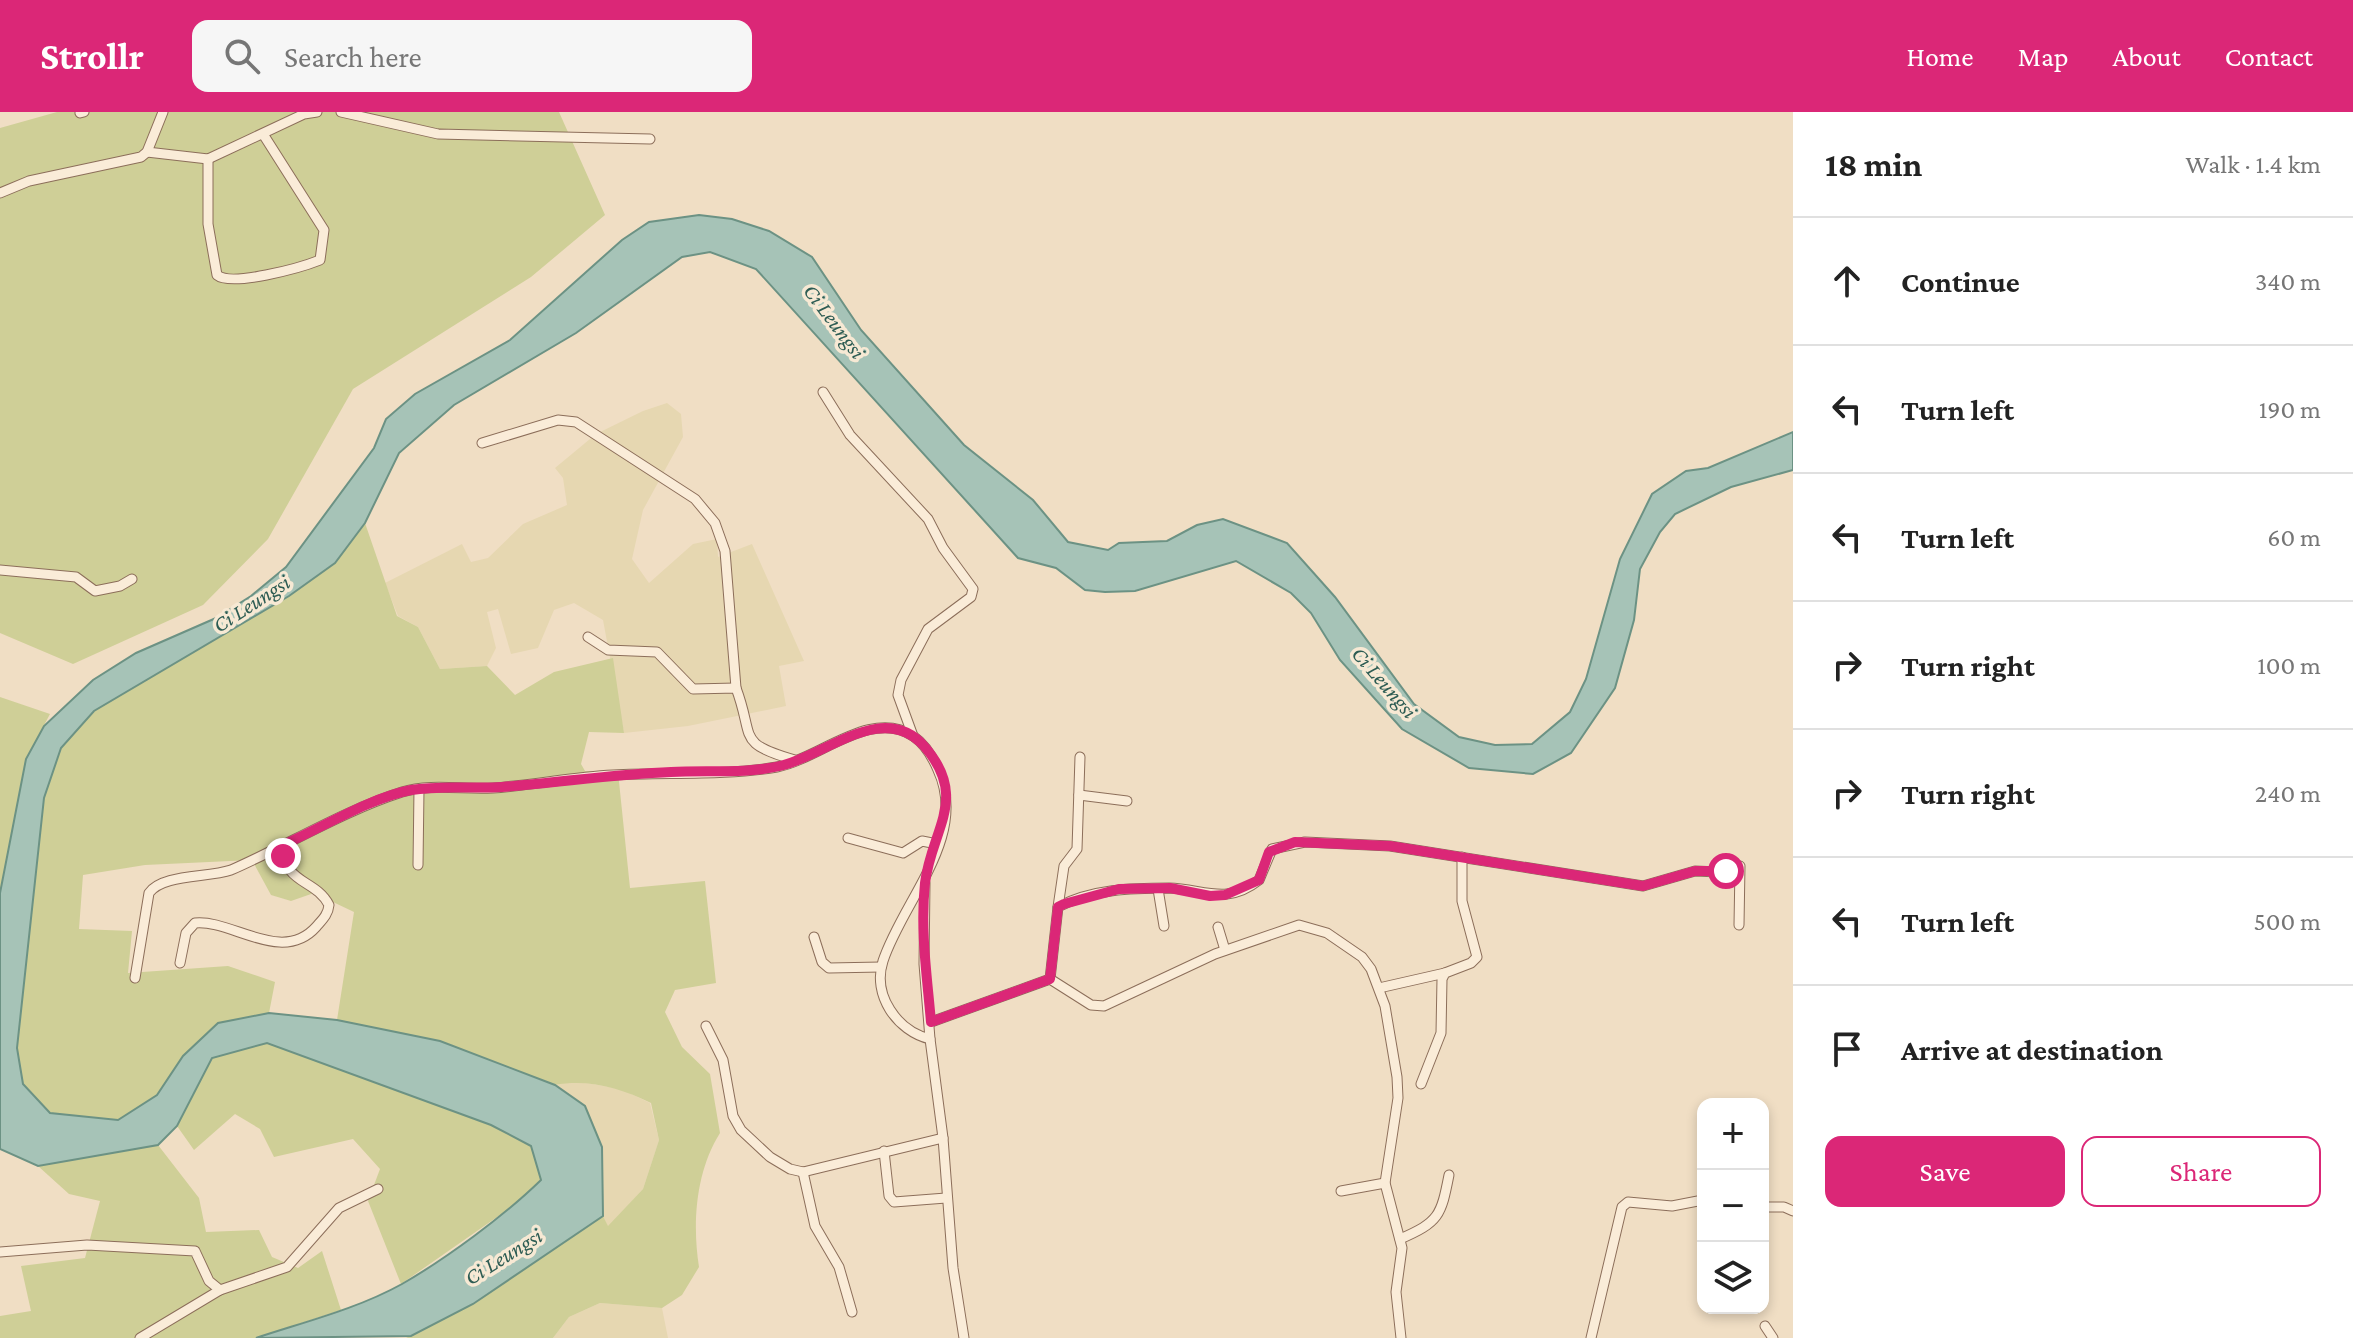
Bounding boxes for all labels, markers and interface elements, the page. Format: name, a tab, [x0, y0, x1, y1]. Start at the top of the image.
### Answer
search box	[192, 20, 752, 92]
icon: search	[220, 34, 264, 78]
text: Strollr	[40, 35, 144, 77]
text: Search here	[284, 40, 422, 73]
text: Home	[1907, 41, 1974, 72]
text: Map	[2018, 41, 2069, 72]
text: About	[2113, 41, 2181, 72]
text: Contact	[2225, 41, 2313, 72]
text: 18 min	[1825, 146, 1922, 183]
text: Walk · 1.4 km	[2186, 150, 2321, 179]
icon: ahead	[1825, 259, 1869, 303]
text: Continue	[1901, 265, 2020, 298]
text: 340 m	[2255, 267, 2321, 296]
water label: Ci Leungsi	[798, 279, 871, 364]
icon: left	[1825, 387, 1869, 431]
text: Turn left	[1901, 393, 2014, 426]
text: 190 m	[2259, 395, 2321, 424]
icon: left	[1825, 515, 1869, 559]
text: Turn left	[1901, 521, 2014, 554]
text: 60 m	[2267, 523, 2321, 552]
water label: Ci Leungsi	[208, 569, 295, 638]
water label: Ci Leungsi	[1347, 641, 1423, 723]
icon: right	[1825, 643, 1869, 687]
text: Turn right	[1901, 649, 2035, 682]
text: 100 m	[2257, 651, 2321, 680]
icon: right	[1825, 771, 1869, 815]
text: Turn right	[1901, 777, 2035, 810]
text: 240 m	[2255, 779, 2321, 808]
route end	[265, 838, 301, 874]
route start	[1708, 853, 1744, 889]
icon: left	[1825, 899, 1869, 943]
text: Turn left	[1901, 905, 2014, 938]
text: 500 m	[2254, 907, 2321, 936]
icon: arrive	[1825, 1027, 1869, 1071]
text: Arrive at destination	[1901, 1033, 2163, 1066]
map controls	[1697, 1098, 1769, 1314]
button: +	[1697, 1098, 1769, 1170]
button: Save	[1825, 1136, 2065, 1207]
button: Share	[2081, 1136, 2321, 1207]
button: −	[1697, 1170, 1769, 1242]
water label: Ci Leungsi	[460, 1223, 547, 1290]
button: layers	[1697, 1242, 1769, 1314]

